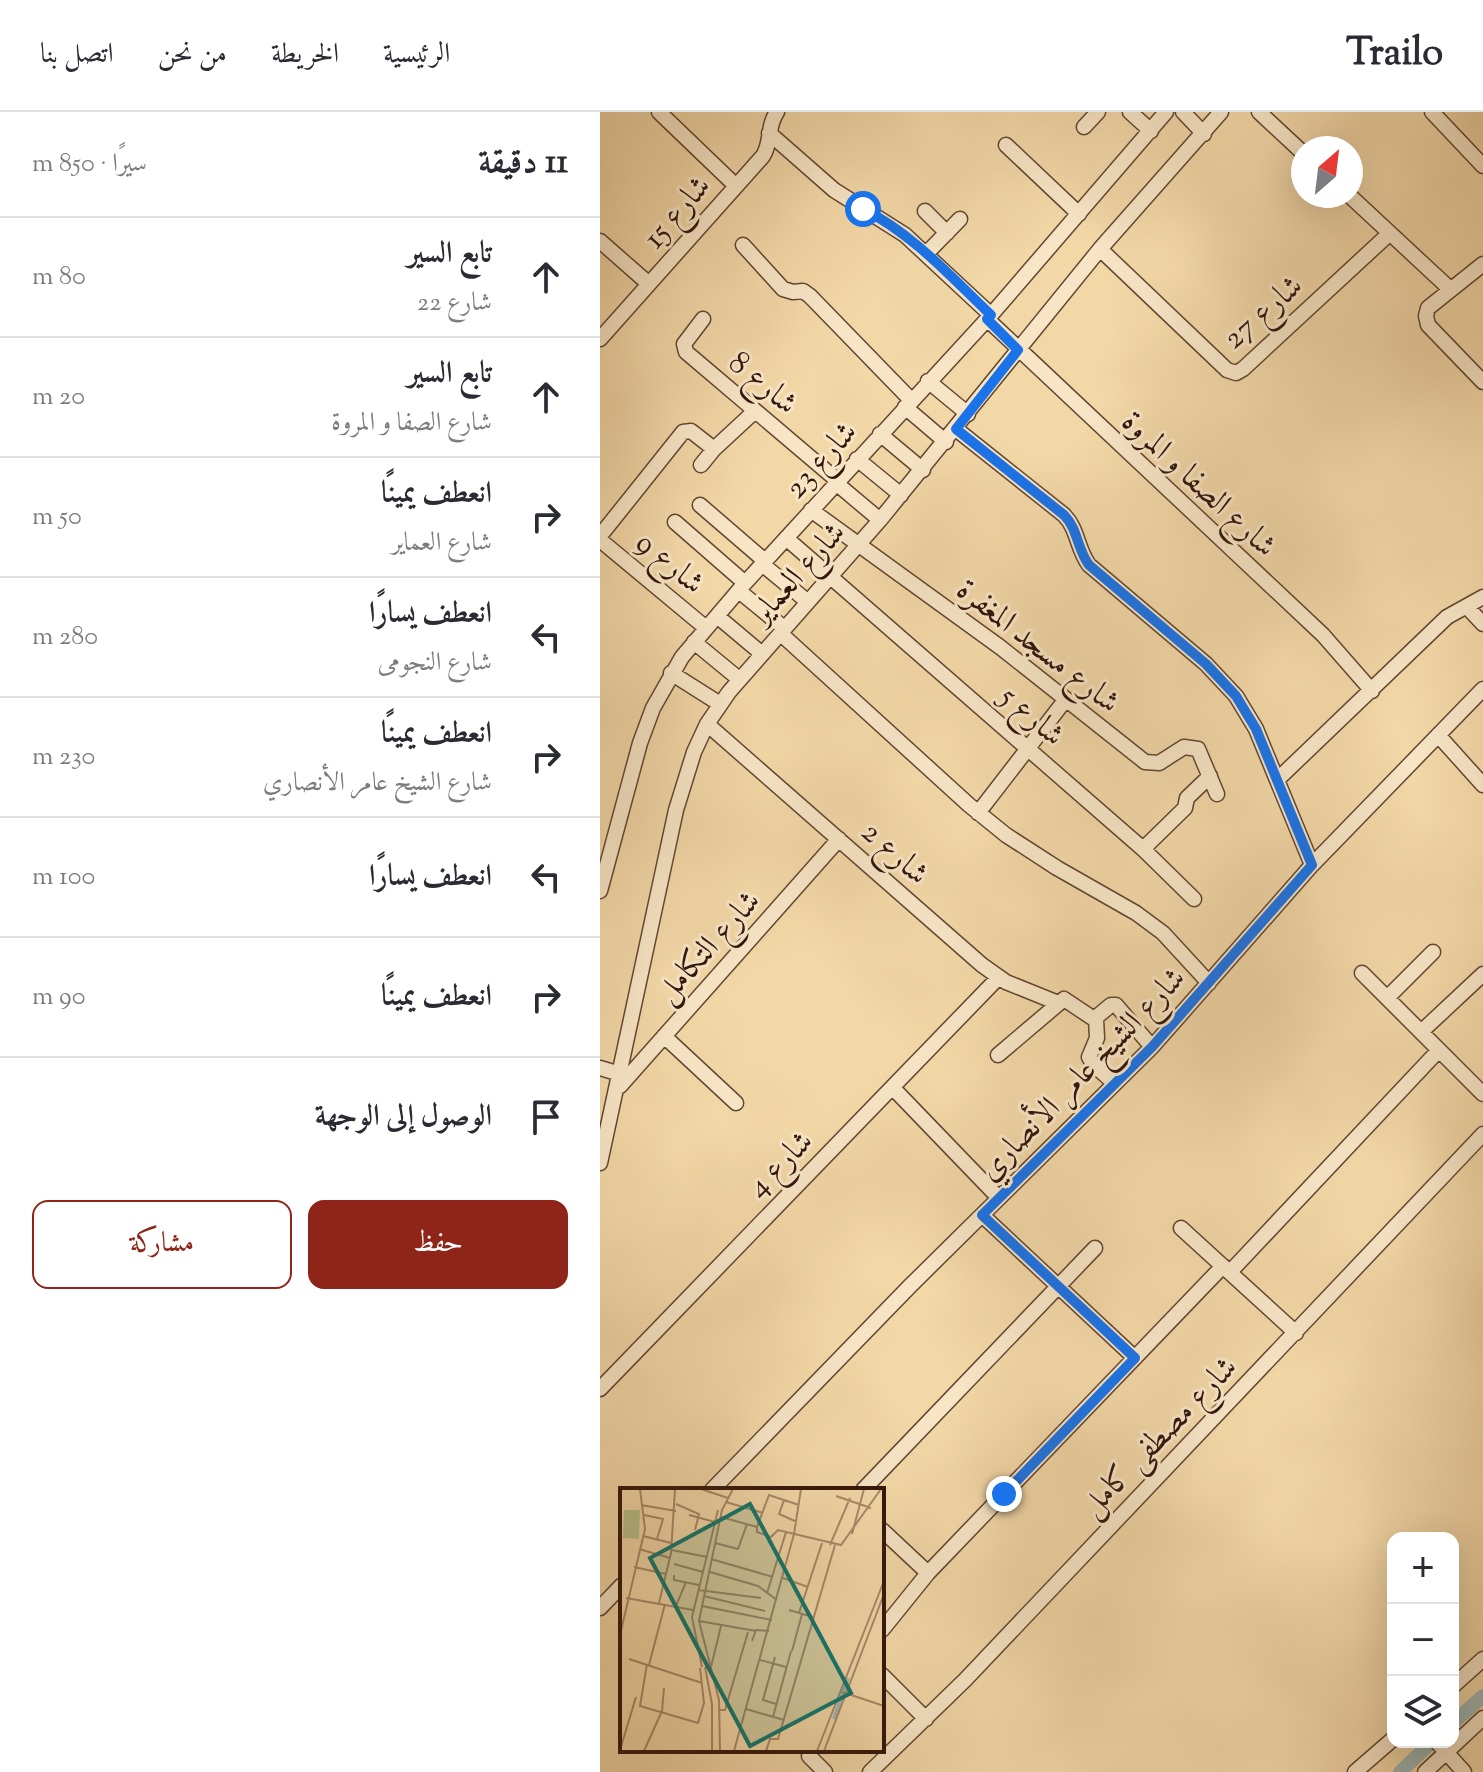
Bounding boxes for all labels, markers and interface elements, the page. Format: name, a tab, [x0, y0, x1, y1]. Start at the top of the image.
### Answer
text: Trailo	[1346, 28, 1443, 82]
text: اتصل بنا	[40, 35, 114, 75]
text: من نحن	[158, 35, 227, 75]
text: الخريطة	[271, 35, 339, 75]
text: الرئيسية	[383, 35, 450, 75]
north arrow	[1291, 136, 1363, 208]
text: 11 دقيقة	[478, 139, 568, 188]
text: سيرًا · 850 m	[32, 146, 147, 183]
street label: شارع 15	[633, 166, 724, 260]
route start	[845, 191, 881, 227]
text: تابع السير	[407, 233, 492, 276]
icon: ahead	[524, 255, 568, 299]
text: 80 m	[32, 259, 86, 296]
street label: شارع 27	[1214, 265, 1315, 362]
text: شارع 22	[417, 285, 492, 322]
street label: شارع 8	[717, 341, 807, 428]
text: تابع السير	[407, 353, 492, 396]
icon: ahead	[524, 375, 568, 419]
text: 20 m	[32, 379, 85, 416]
street label: شارع الصفا و المروة	[1109, 401, 1286, 570]
text: شارع الصفا و المروة	[331, 405, 492, 442]
street label: شارع 23	[775, 412, 870, 511]
text: انعطف يمينًا	[381, 473, 492, 516]
icon: right	[524, 495, 568, 539]
text: 50 m	[32, 499, 82, 536]
street label: شارع العماير	[739, 513, 859, 638]
street label: شارع 9	[624, 522, 714, 608]
text: شارع العماير	[391, 525, 492, 562]
street label: شارع مسجد المغفرة	[945, 569, 1129, 727]
text: انعطف يسارًا	[369, 593, 492, 636]
icon: left	[524, 615, 568, 659]
text: 280 m	[32, 619, 98, 656]
text: شارع النجومى	[378, 645, 492, 682]
street label: شارع 5	[986, 675, 1074, 759]
text: انعطف يمينًا	[381, 713, 492, 756]
icon: right	[524, 735, 568, 779]
text: 230 m	[32, 739, 95, 776]
text: شارع الشيخ عامر الأنصاري	[263, 765, 492, 802]
street label: شارع 2	[849, 811, 938, 898]
icon: left	[524, 855, 568, 899]
text: انعطف يسارًا	[369, 856, 492, 899]
text: 100 m	[32, 859, 95, 896]
street label: شارع التكامل	[646, 881, 773, 1016]
street label: شارع الشيخ عامر الأنصاري	[967, 956, 1199, 1194]
icon: right	[524, 975, 568, 1019]
text: انعطف يمينًا	[381, 976, 492, 1019]
text: 90 m	[32, 979, 85, 1016]
icon: arrive	[524, 1095, 568, 1139]
text: الوصول إلى الوجهة	[315, 1096, 492, 1139]
street label: شارع 4	[737, 1121, 826, 1210]
button: مشاركة	[32, 1200, 292, 1289]
button: حفظ	[308, 1200, 568, 1289]
street label: شارع مصطفى كامل	[1071, 1347, 1250, 1530]
route end	[986, 1476, 1022, 1512]
inset map	[620, 1488, 884, 1752]
map controls	[1387, 1532, 1459, 1748]
button: +	[1387, 1532, 1459, 1604]
button: −	[1387, 1604, 1459, 1676]
button: layers	[1387, 1676, 1459, 1748]

